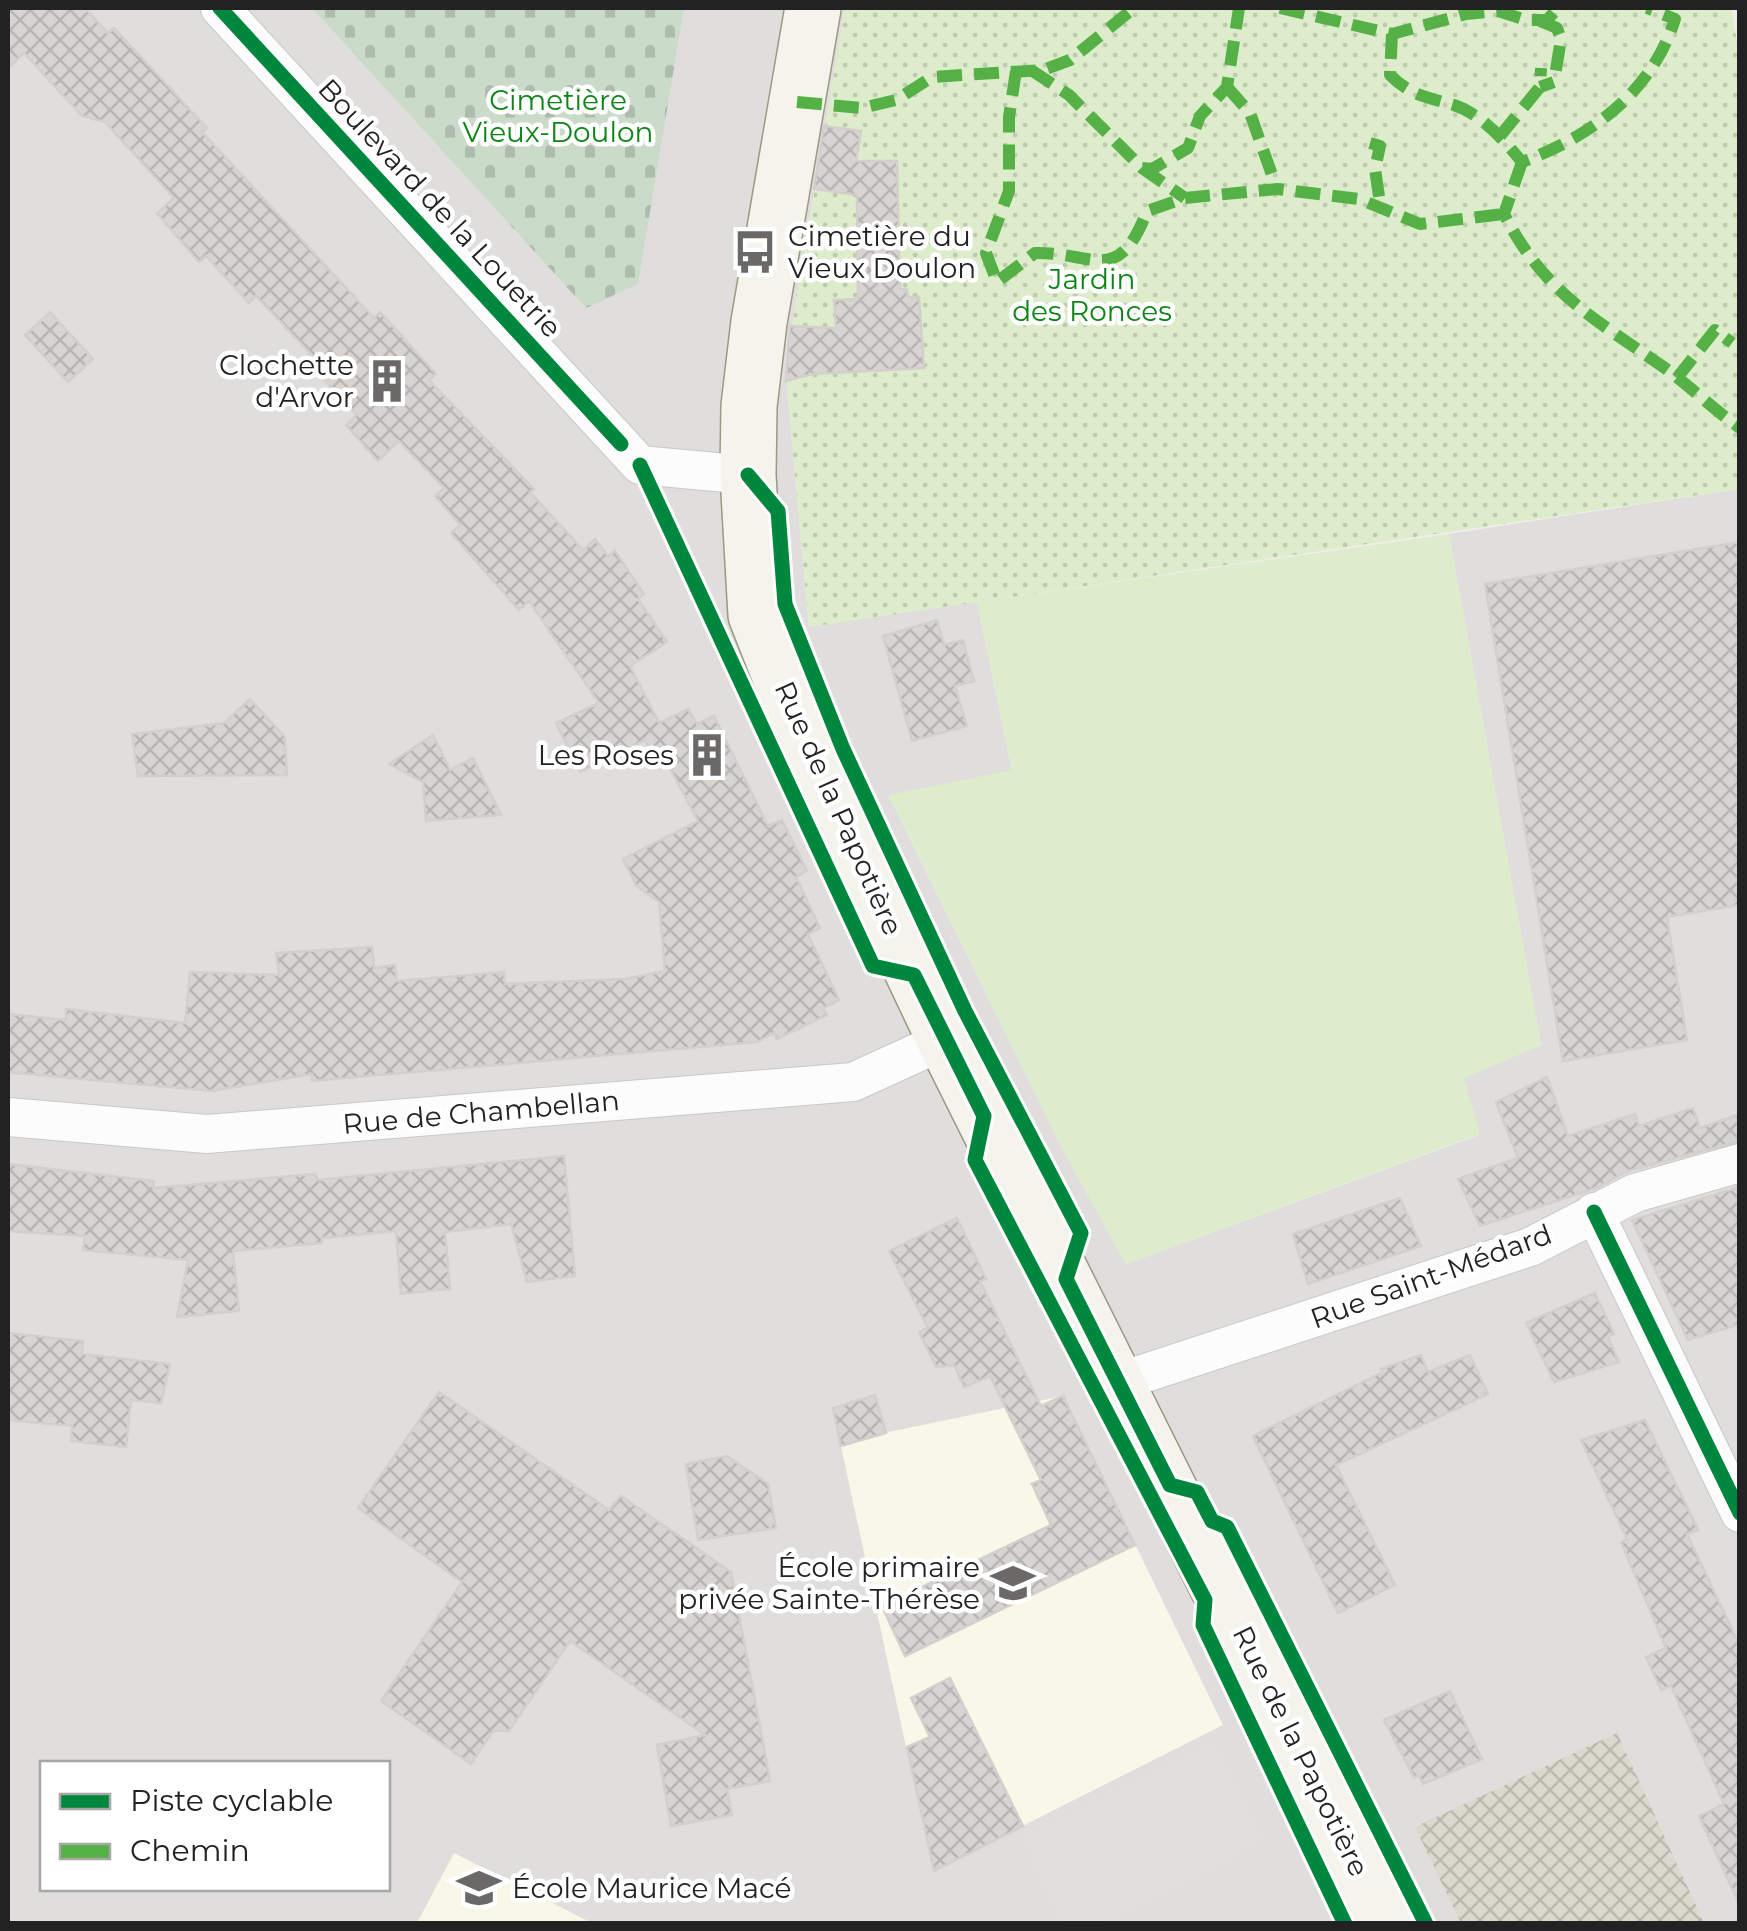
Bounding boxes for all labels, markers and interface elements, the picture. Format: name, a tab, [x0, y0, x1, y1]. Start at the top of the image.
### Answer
street label: Boulevard de la Louetrie	[311, 72, 569, 344]
park label: Cimetière Vieux-Doulon	[463, 83, 653, 149]
place label: Cimetière du Vieux Doulon	[788, 219, 976, 285]
bus stop icon: Cimetière du Vieux Doulon	[731, 228, 779, 276]
park label: Jardin des Ronces	[1012, 262, 1172, 328]
place label: Clochette d'Arvor	[219, 348, 354, 414]
building icon: Clochette d'Arvor	[363, 357, 411, 405]
street label: Rue de la Papotière	[768, 676, 910, 940]
building icon: Les Roses	[683, 731, 731, 779]
place label: Les Roses	[538, 738, 674, 772]
street label: Rue de Chambellan	[341, 1083, 621, 1141]
street label: Rue Saint-Médard	[1306, 1217, 1556, 1335]
place label: École primaire privée Sainte-Thérèse	[678, 1550, 980, 1616]
school or university icon: École primaire privée Sainte-Thérèse	[989, 1559, 1037, 1607]
street label: Rue de la Papotière	[1226, 1620, 1376, 1882]
legend	[40, 1761, 390, 1891]
text: Piste cyclable	[130, 1782, 333, 1819]
text: Chemin	[130, 1832, 250, 1869]
school or university icon: École Maurice Macé	[455, 1864, 503, 1912]
place label: École Maurice Macé	[512, 1871, 791, 1905]

